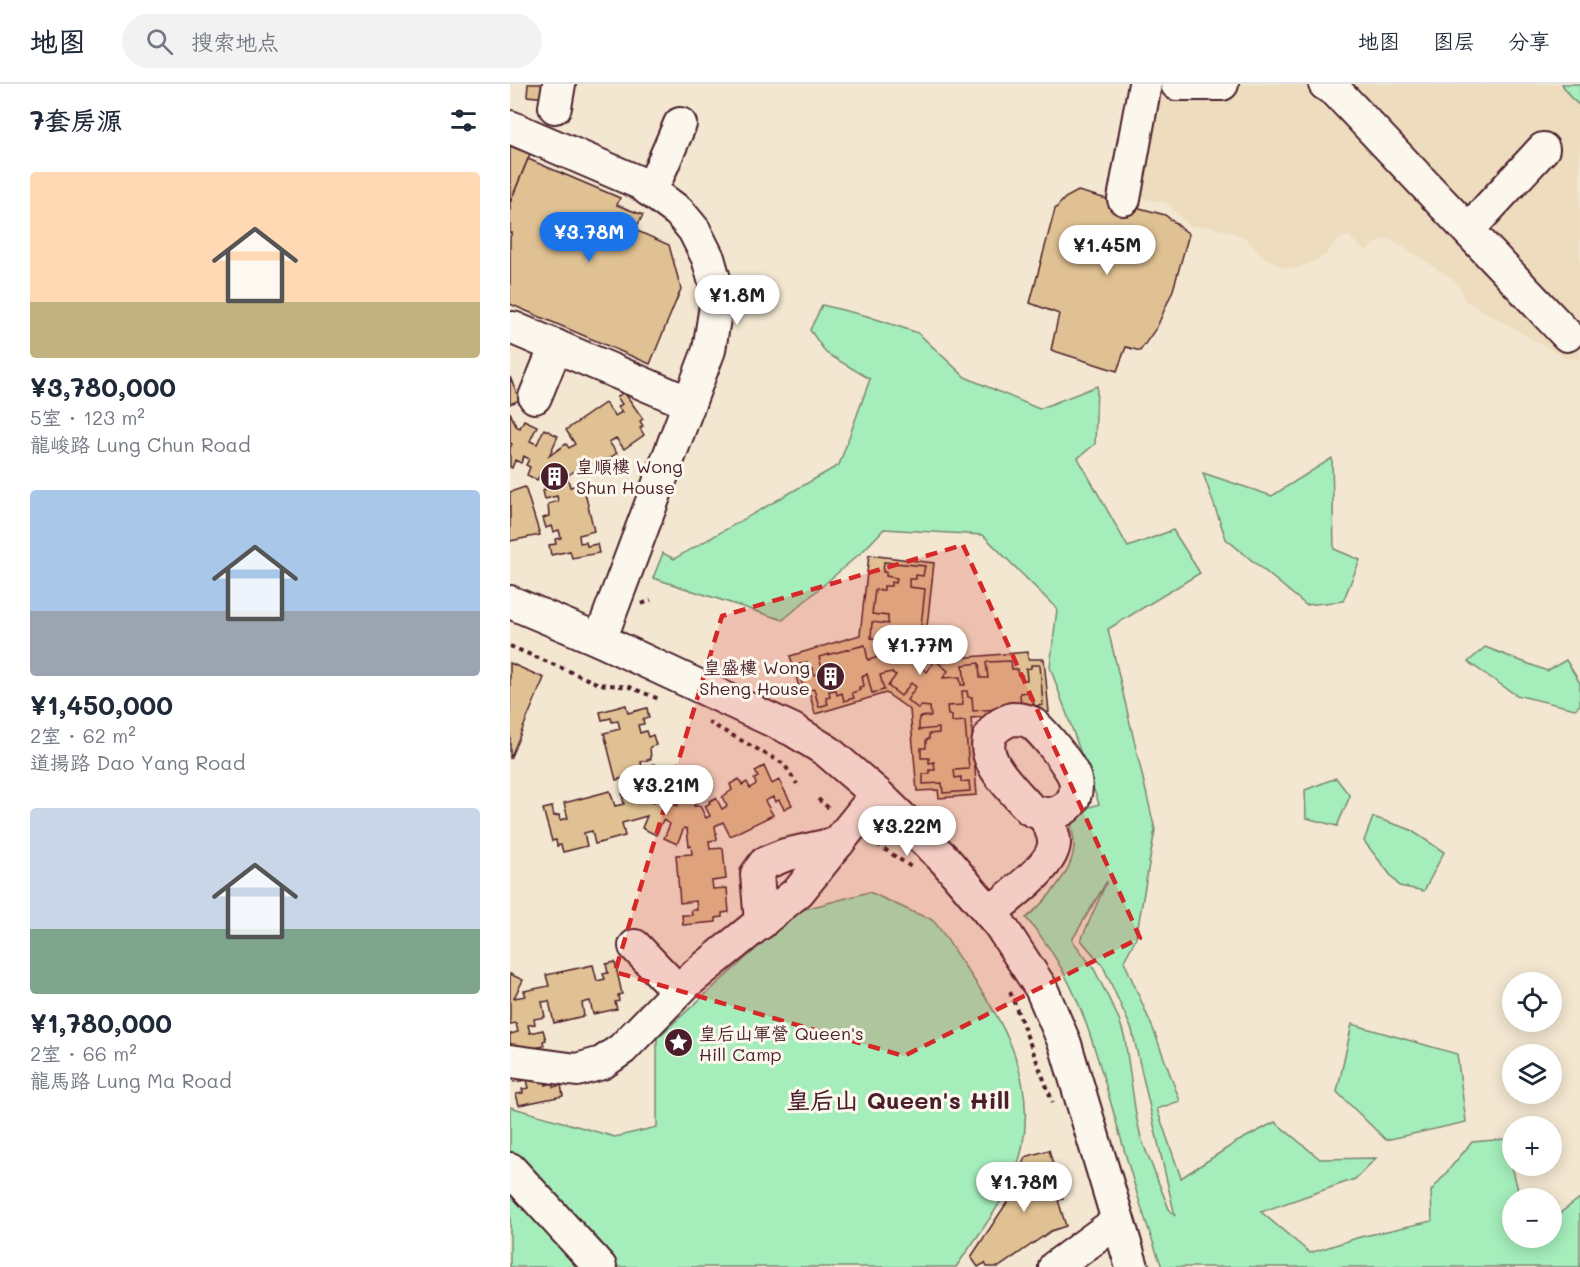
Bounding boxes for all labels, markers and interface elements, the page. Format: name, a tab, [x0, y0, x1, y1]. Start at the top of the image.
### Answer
search box	[122, 14, 542, 68]
text: 地图	[30, 23, 86, 59]
icon: search	[143, 25, 176, 58]
text: 搜索地点	[191, 27, 279, 56]
text: 地图	[1358, 27, 1400, 54]
text: 图层	[1433, 27, 1475, 54]
text: 分享	[1508, 27, 1550, 54]
text: 7套房源	[30, 103, 122, 137]
icon: filters	[447, 104, 480, 137]
icon: home	[201, 211, 309, 319]
pin: ¥3.78M	[540, 212, 638, 263]
text: ¥3.78M	[554, 218, 624, 244]
pin: ¥1.45M	[1058, 225, 1156, 276]
text: ¥1.45M	[1073, 231, 1141, 257]
pin: ¥1.8M	[695, 275, 779, 326]
text: ¥1.8M	[709, 281, 765, 307]
text: ¥3,780,000	[30, 370, 176, 404]
text: 5室 · 123 m²	[30, 404, 145, 430]
text: 龍峻路 Lung Chun Road	[30, 431, 251, 457]
place label: 皇順樓 Wong Shun House	[576, 454, 683, 499]
building icon: 皇順樓 Wong Shun House	[539, 460, 571, 492]
icon: home	[201, 529, 309, 637]
pin: ¥1.77M	[871, 625, 969, 676]
text: ¥1.77M	[887, 631, 953, 657]
place label: 皇盛樓 Wong Sheng House	[699, 655, 810, 700]
building icon: 皇盛樓 Wong Sheng House	[815, 661, 847, 693]
text: ¥1,450,000	[30, 688, 173, 722]
text: 2室 · 62 m²	[30, 722, 136, 748]
text: 道揚路 Dao Yang Road	[30, 749, 245, 775]
pin: ¥3.21M	[617, 765, 715, 816]
text: ¥3.21M	[632, 771, 700, 797]
pin: ¥3.22M	[858, 806, 956, 857]
text: ¥3.22M	[872, 812, 942, 838]
icon: home	[201, 847, 309, 955]
map controls	[1502, 972, 1562, 1248]
button: locate	[1502, 972, 1562, 1032]
text: ¥1,780,000	[30, 1006, 172, 1040]
place label: 皇后山軍營 Queen's Hill Camp	[699, 1021, 864, 1066]
place icon: 皇后山軍營 Queen's Hill Camp	[662, 1027, 694, 1059]
text: 2室 · 66 m²	[30, 1040, 137, 1066]
button: layers	[1502, 1044, 1562, 1104]
text: 龍馬路 Lung Ma Road	[30, 1067, 232, 1093]
district label: 皇后山 Queen's Hill	[786, 1084, 1010, 1115]
button: +	[1502, 1116, 1562, 1176]
pin: ¥1.78M	[975, 1162, 1073, 1213]
text: ¥1.78M	[990, 1168, 1058, 1194]
button: −	[1502, 1188, 1562, 1248]

